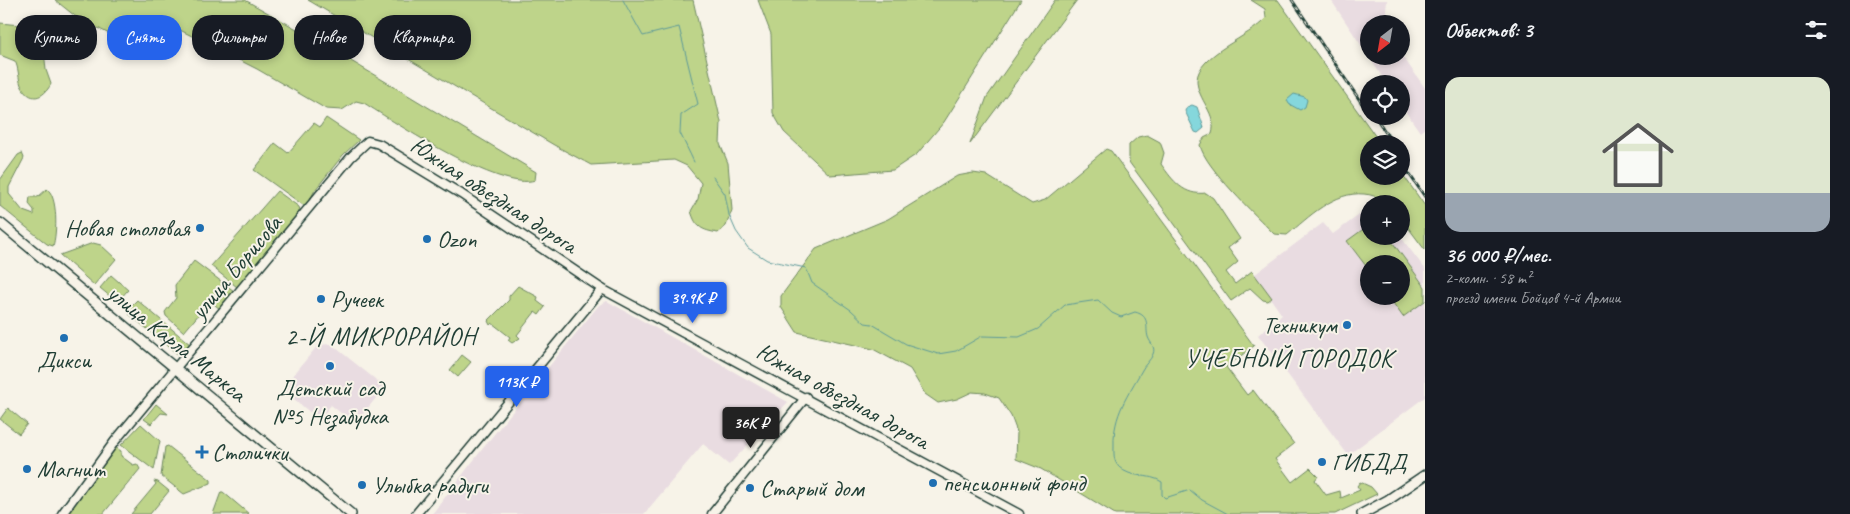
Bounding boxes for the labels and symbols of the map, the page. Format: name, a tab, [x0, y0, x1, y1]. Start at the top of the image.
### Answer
north arrow	[1360, 15, 1410, 65]
street label: Южная объездная дорога	[404, 130, 585, 262]
street label: улица Борисова	[182, 208, 289, 327]
place label: Новая столовая	[65, 213, 191, 243]
marker: Новая столовая	[194, 222, 206, 234]
place label: Ozon	[437, 224, 477, 254]
marker: Ozon	[421, 233, 433, 245]
street label: улица Карла Маркса	[100, 276, 254, 409]
pin: 39.9K ₽	[647, 282, 739, 324]
place label: Ручеек	[331, 284, 385, 314]
marker: Ручеек	[315, 293, 327, 305]
place label: Техникум	[1263, 310, 1338, 340]
marker: Техникум	[1341, 319, 1353, 331]
district label: 2-Й МИКРОРАЙОН	[285, 321, 480, 353]
marker: Дикси	[58, 332, 70, 344]
street label: Южная объездная дорога	[751, 336, 936, 458]
district label: УЧЕБНЫЙ ГОРОДОК	[1185, 343, 1397, 375]
place label: Дикси	[37, 345, 92, 375]
marker: Детский сад №5 Незабудка	[324, 360, 336, 372]
pin: 113K ₽	[476, 366, 558, 408]
place label: Детский сад №5 Незабудка	[272, 373, 389, 432]
pin: 36K ₽	[716, 406, 786, 449]
place label: Столички	[212, 437, 290, 467]
marker: Столички	[196, 446, 208, 458]
place label: ГИБДД	[1332, 447, 1409, 477]
place label: Магнит	[37, 454, 106, 484]
marker: ГИБДД	[1316, 456, 1328, 468]
marker: Магнит	[21, 463, 33, 475]
place label: пенсионный фонд	[943, 468, 1088, 498]
place label: Улыбка радуги	[372, 470, 490, 500]
place label: Старый дом	[760, 473, 865, 503]
marker: пенсионный фонд	[927, 477, 939, 489]
marker: Улыбка радуги	[356, 479, 368, 491]
marker: Старый дом	[744, 482, 756, 494]

